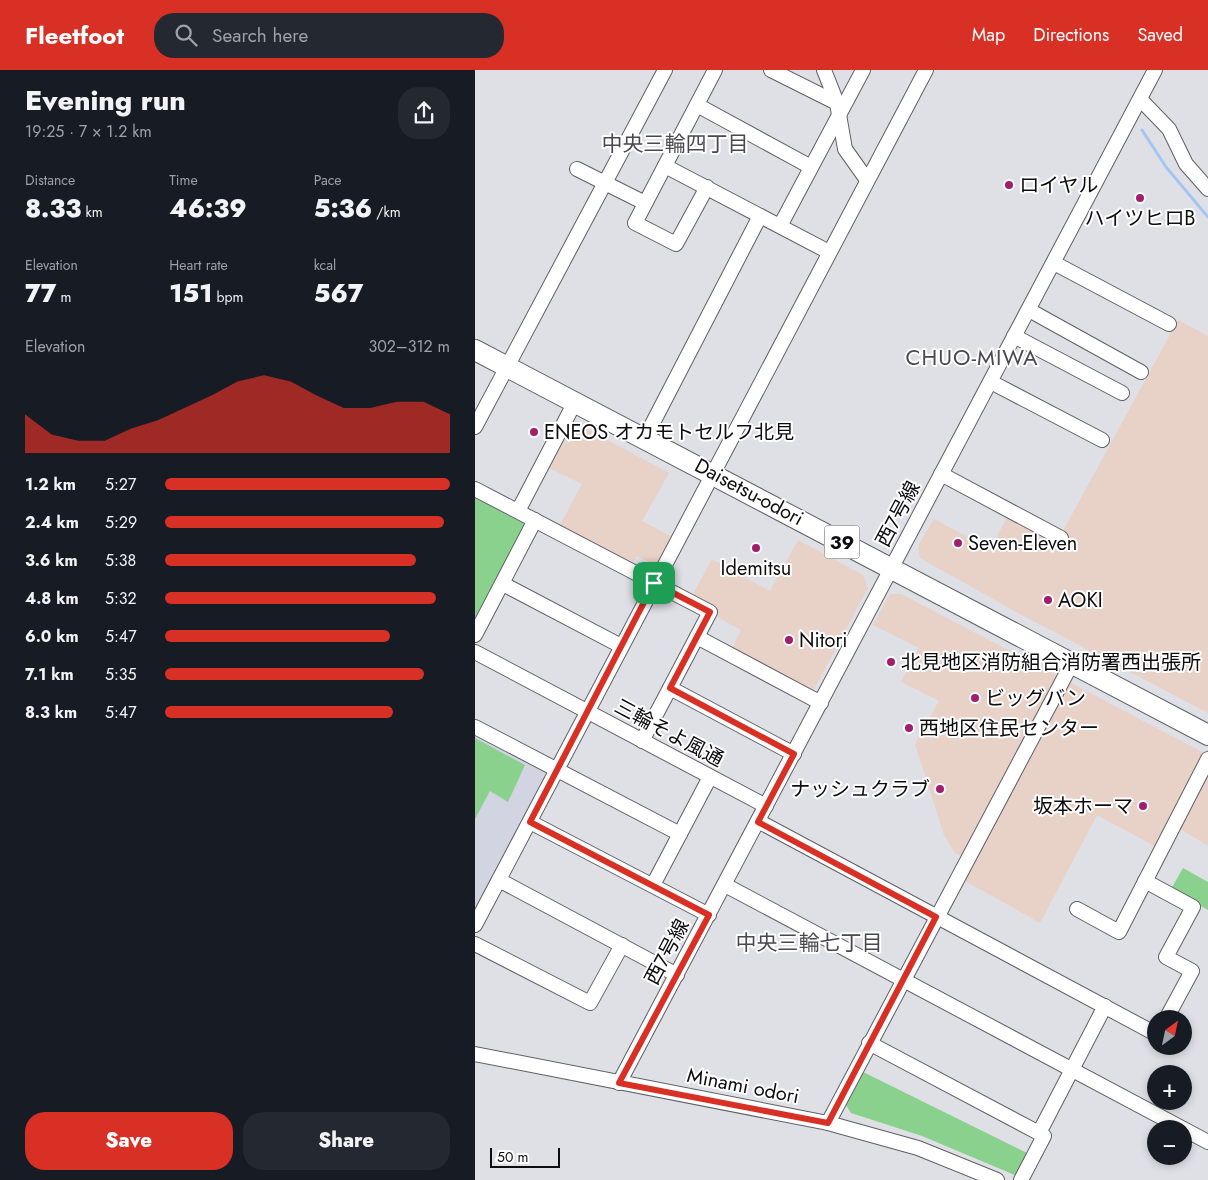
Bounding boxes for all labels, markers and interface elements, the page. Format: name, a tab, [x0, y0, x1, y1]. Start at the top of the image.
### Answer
search box	[154, 13, 504, 58]
text: Fleetfoot	[25, 18, 124, 53]
icon: search	[172, 21, 200, 49]
text: Search here	[212, 22, 308, 49]
text: Map	[972, 22, 1005, 48]
text: Directions	[1033, 22, 1109, 48]
text: Saved	[1137, 22, 1183, 48]
text: Evening run	[25, 80, 186, 121]
button: share	[398, 87, 450, 139]
text: 19:25 · 7 × 1.2 km	[25, 120, 152, 143]
district label: 中央三輪四丁目	[602, 129, 749, 159]
text: Distance	[25, 170, 75, 190]
text: Time	[169, 170, 198, 190]
text: Pace	[314, 170, 342, 190]
place label: ロイヤル	[1019, 171, 1098, 200]
marker: ロイヤル	[1003, 179, 1015, 191]
text: 8.33	[25, 190, 81, 226]
text: 46:39	[169, 190, 247, 226]
text: 5:36	[314, 190, 372, 226]
marker: ハイツヒロB	[1134, 192, 1146, 204]
text: km	[81, 202, 103, 222]
text: /km	[372, 202, 401, 222]
place label: ハイツヒロB	[1085, 204, 1195, 233]
text: Elevation	[25, 255, 78, 275]
text: Heart rate	[169, 255, 228, 275]
text: kcal	[314, 255, 336, 275]
text: 77	[25, 275, 56, 311]
text: 151	[169, 275, 212, 311]
text: 567	[314, 275, 363, 311]
text: m	[56, 287, 71, 307]
text: bpm	[212, 287, 244, 307]
text: Elevation	[25, 335, 85, 358]
text: 302–312 m	[368, 335, 450, 358]
district label: CHUO-MIWA	[906, 341, 1038, 373]
place label: ENEOS オカモトセルフ北見	[544, 418, 794, 447]
marker: ENEOS オカモトセルフ北見	[528, 426, 540, 438]
street label: Daisetsu-odori	[689, 451, 809, 533]
text: 1.2 km	[25, 473, 76, 496]
text: 5:27	[105, 473, 136, 496]
street label: 西7号線	[869, 476, 927, 552]
text: 2.4 km	[25, 511, 79, 534]
text: 5:29	[105, 511, 137, 534]
road number: 39	[825, 526, 859, 558]
place label: Seven-Eleven	[968, 529, 1077, 558]
marker: Seven-Eleven	[952, 537, 964, 549]
marker: Idemitsu	[750, 542, 762, 554]
text: 3.6 km	[25, 549, 78, 572]
text: 5:38	[105, 549, 136, 572]
place label: Idemitsu	[721, 554, 791, 583]
pin	[633, 562, 675, 604]
icon: arrive	[640, 569, 668, 597]
place label: AOKI	[1058, 586, 1103, 615]
text: 4.8 km	[25, 587, 79, 610]
text: 5:32	[105, 587, 137, 610]
marker: AOKI	[1042, 594, 1054, 606]
text: 6.0 km	[25, 625, 79, 648]
text: 5:47	[105, 625, 137, 648]
place label: Nitori	[799, 626, 847, 655]
marker: Nitori	[783, 634, 795, 646]
place label: 北見地区消防組合消防署西出張所	[901, 648, 1201, 677]
marker: 北見地区消防組合消防署西出張所	[885, 656, 897, 668]
text: 7.1 km	[25, 663, 74, 686]
text: 5:35	[105, 663, 137, 686]
place label: ビッグバン	[985, 684, 1086, 713]
street label: 三輪そよ風通	[609, 692, 729, 774]
marker: ビッグバン	[969, 692, 981, 704]
text: 8.3 km	[25, 701, 77, 724]
text: 5:47	[105, 701, 137, 724]
place label: 西地区住民センター	[919, 714, 1099, 743]
marker: 西地区住民センター	[903, 722, 915, 734]
place label: ナッシュクラブ	[790, 775, 930, 804]
marker: ナッシュクラブ	[934, 783, 946, 795]
place label: 坂本ホーマ	[1033, 792, 1133, 821]
marker: 坂本ホーマ	[1137, 800, 1149, 812]
street label: 西7号線	[638, 914, 696, 990]
district label: 中央三輪七丁目	[736, 928, 883, 958]
north arrow	[1147, 1010, 1193, 1055]
map controls	[1147, 1010, 1192, 1165]
street label: Minami odori	[684, 1061, 802, 1111]
button: +	[1147, 1065, 1192, 1110]
button: Save	[25, 1112, 233, 1170]
button: Share	[243, 1112, 450, 1170]
button: −	[1147, 1120, 1192, 1165]
scale bar	[490, 1145, 560, 1168]
text: 50 m	[497, 1147, 528, 1167]

